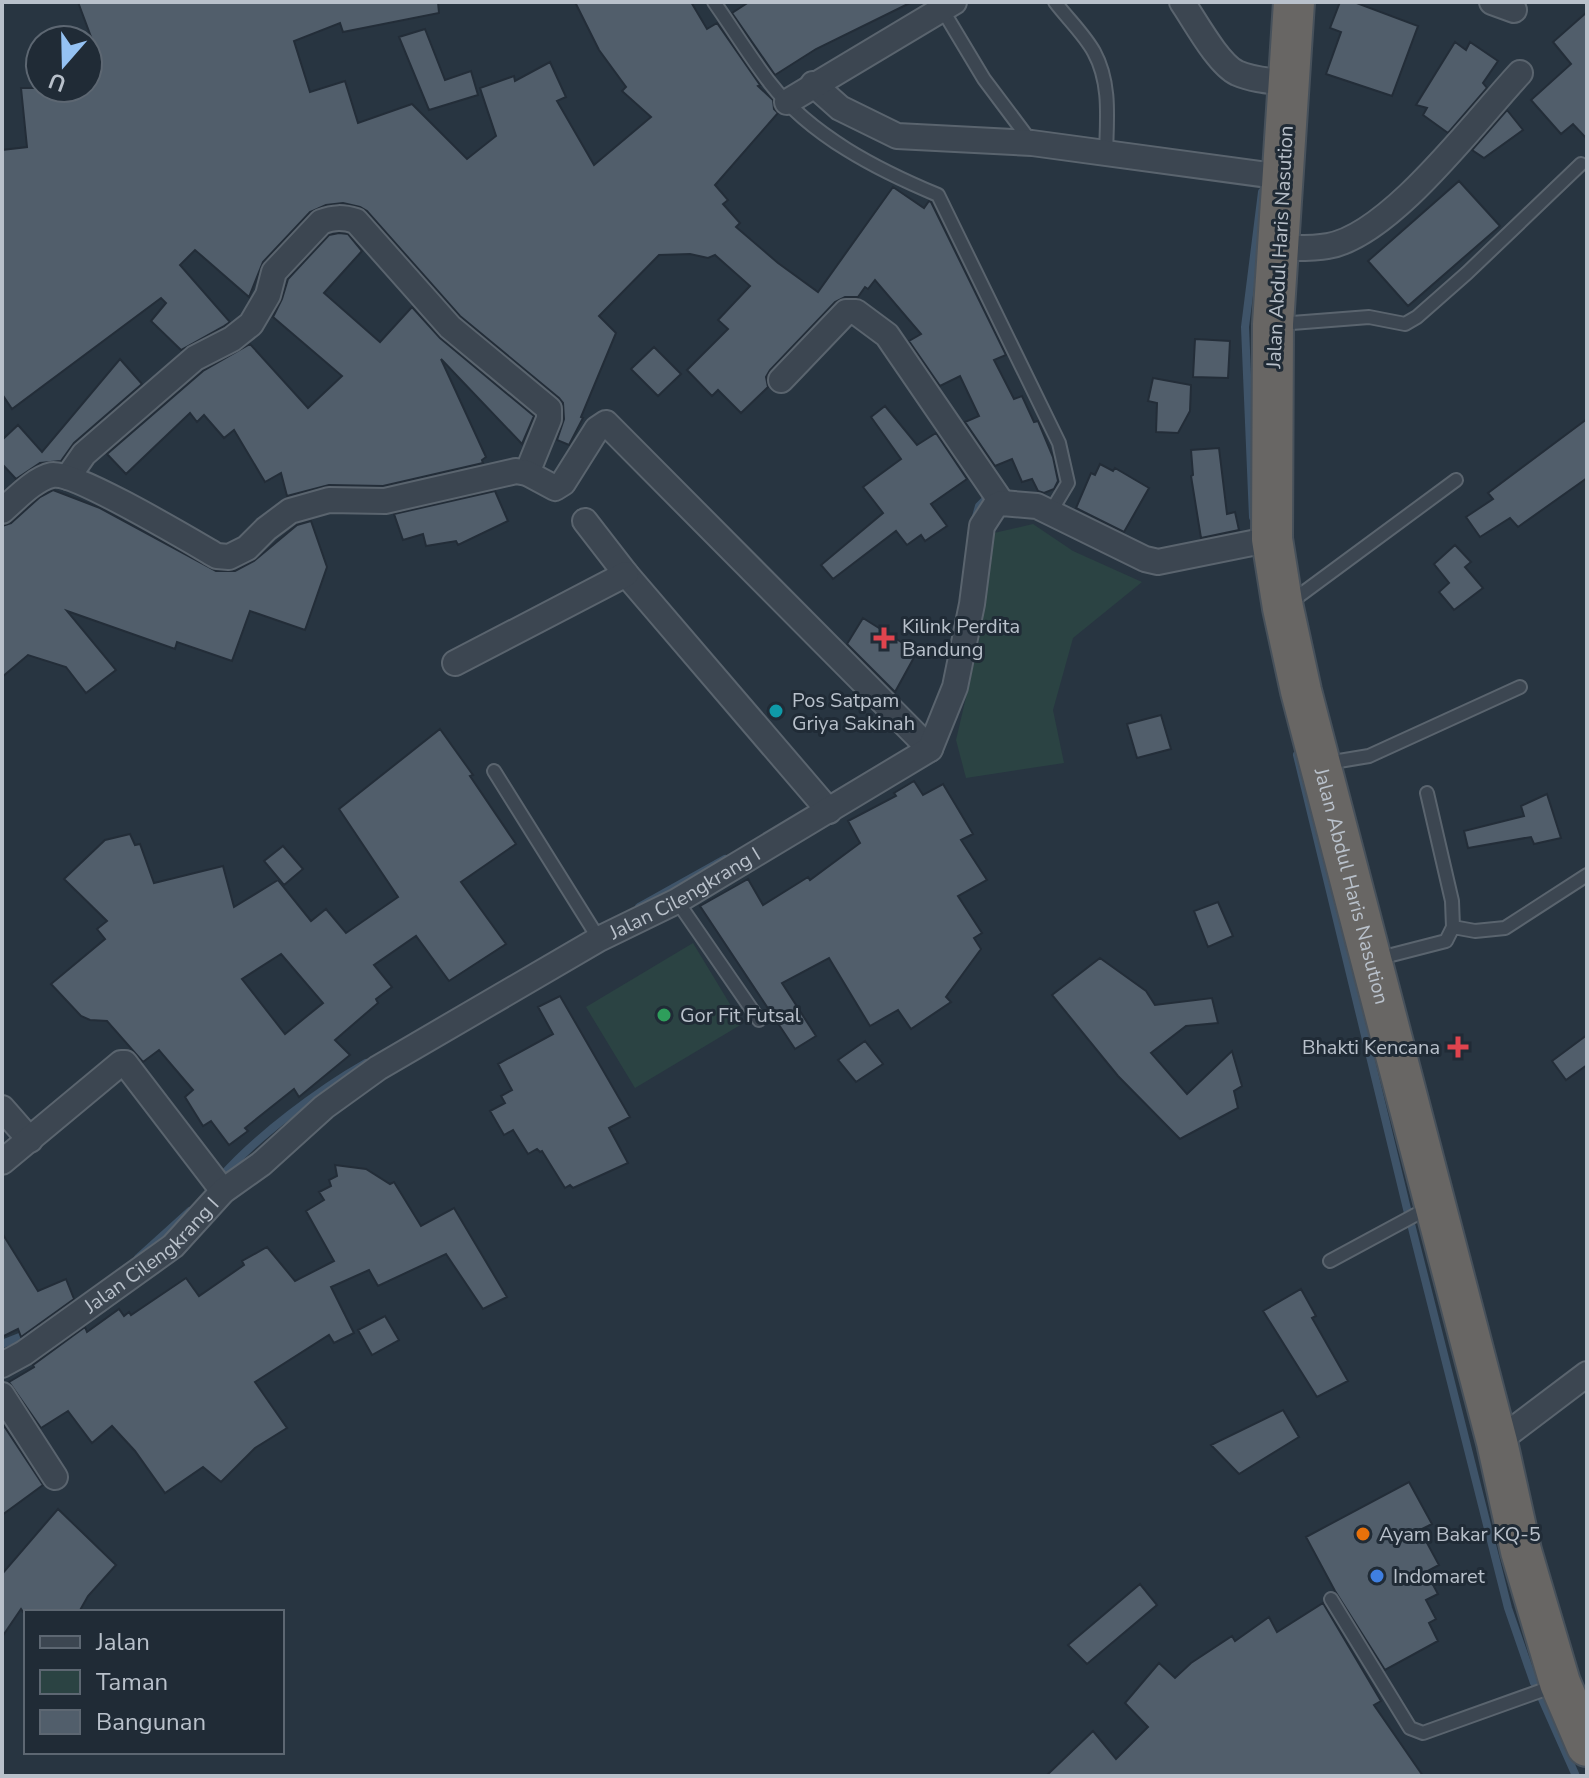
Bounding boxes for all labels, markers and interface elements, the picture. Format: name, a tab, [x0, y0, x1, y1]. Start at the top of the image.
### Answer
north arrow	[24, 24, 104, 104]
text: U	[45, 65, 70, 99]
street label: Jalan Abdul Haris Nasution	[1260, 125, 1300, 370]
place label: Kilink Perdita Bandung	[902, 613, 1020, 663]
marker: Kilink Perdita Bandung	[873, 627, 895, 649]
place label: Pos Satpam Griya Sakinah	[792, 687, 915, 737]
marker: Pos Satpam Griya Sakinah	[767, 702, 785, 720]
street label: Jalan Abdul Haris Nasution	[1308, 764, 1396, 1007]
street label: Jalan Cilengkrang I	[604, 841, 765, 946]
place label: Gor Fit Futsal	[680, 1002, 801, 1029]
marker: Gor Fit Futsal	[655, 1006, 673, 1024]
place label: Bhakti Kencana	[1302, 1034, 1440, 1061]
marker: Bhakti Kencana	[1447, 1036, 1469, 1058]
street label: Jalan Cilengkrang I	[77, 1191, 225, 1320]
place label: Ayam Bakar KQ-5	[1379, 1521, 1541, 1548]
marker: Ayam Bakar KQ-5	[1354, 1525, 1372, 1543]
place label: Indomaret	[1393, 1563, 1486, 1590]
marker: Indomaret	[1368, 1567, 1386, 1585]
legend	[24, 1610, 284, 1754]
text: Jalan	[95, 1626, 150, 1658]
text: Taman	[96, 1666, 168, 1698]
text: Bangunan	[96, 1706, 206, 1738]

